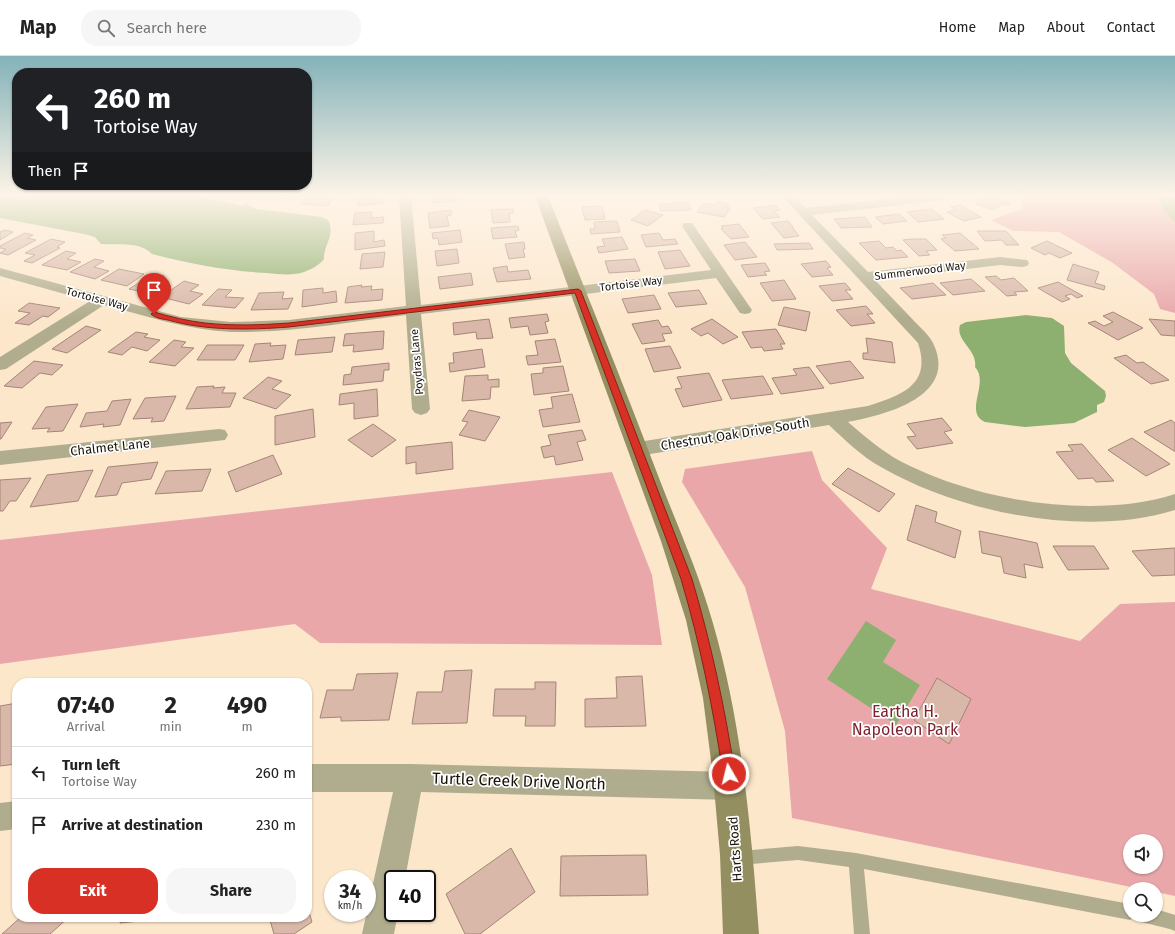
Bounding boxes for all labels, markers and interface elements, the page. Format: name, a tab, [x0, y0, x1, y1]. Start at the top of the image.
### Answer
search box	[81, 10, 361, 46]
text: Map	[20, 16, 57, 39]
icon: search	[95, 17, 117, 39]
text: Search here	[127, 19, 207, 37]
text: Home	[939, 19, 976, 36]
text: Map	[998, 19, 1025, 36]
text: About	[1047, 19, 1085, 36]
text: Contact	[1107, 19, 1155, 36]
text: 260 m	[94, 82, 171, 115]
icon: left	[28, 84, 80, 136]
text: Tortoise Way	[94, 116, 197, 138]
icon: arrive	[70, 160, 92, 182]
text: Then	[28, 162, 62, 180]
street label: Summerwood Way	[874, 259, 967, 283]
pin	[137, 273, 171, 314]
street label: Tortoise Way	[599, 274, 664, 294]
icon: arrive	[143, 279, 165, 301]
street label: Tortoise Way	[65, 285, 130, 314]
street label: Poydras Lane	[408, 329, 426, 395]
street label: Chestnut Oak Drive South	[660, 415, 810, 453]
street label: Chalmet Lane	[69, 435, 151, 459]
text: 07:40	[57, 691, 115, 719]
text: 2	[165, 691, 177, 719]
text: 490	[227, 691, 267, 719]
park label: Eartha H. Napoleon Park	[852, 702, 959, 739]
text: Arrival	[67, 719, 105, 734]
text: min	[160, 719, 182, 734]
text: m	[241, 719, 253, 734]
position arrow	[708, 753, 750, 795]
text: Turn left	[62, 756, 120, 774]
icon: left	[28, 762, 50, 784]
text: 260 m	[255, 764, 296, 782]
street label: Turtle Creek Drive North	[432, 768, 606, 794]
text: Tortoise Way	[62, 774, 137, 789]
icon: arrive	[28, 814, 50, 836]
text: Arrive at destination	[62, 816, 203, 834]
text: 230 m	[256, 816, 296, 834]
street label: Harts Road	[725, 816, 745, 882]
map controls	[1123, 834, 1163, 922]
button: sound	[1123, 834, 1163, 874]
button: Exit	[28, 868, 158, 914]
button: Share	[166, 868, 296, 914]
speed limit sign: 40	[384, 870, 436, 922]
text: 34	[339, 879, 361, 903]
button: search	[1123, 882, 1163, 922]
text: km/h	[338, 900, 362, 912]

